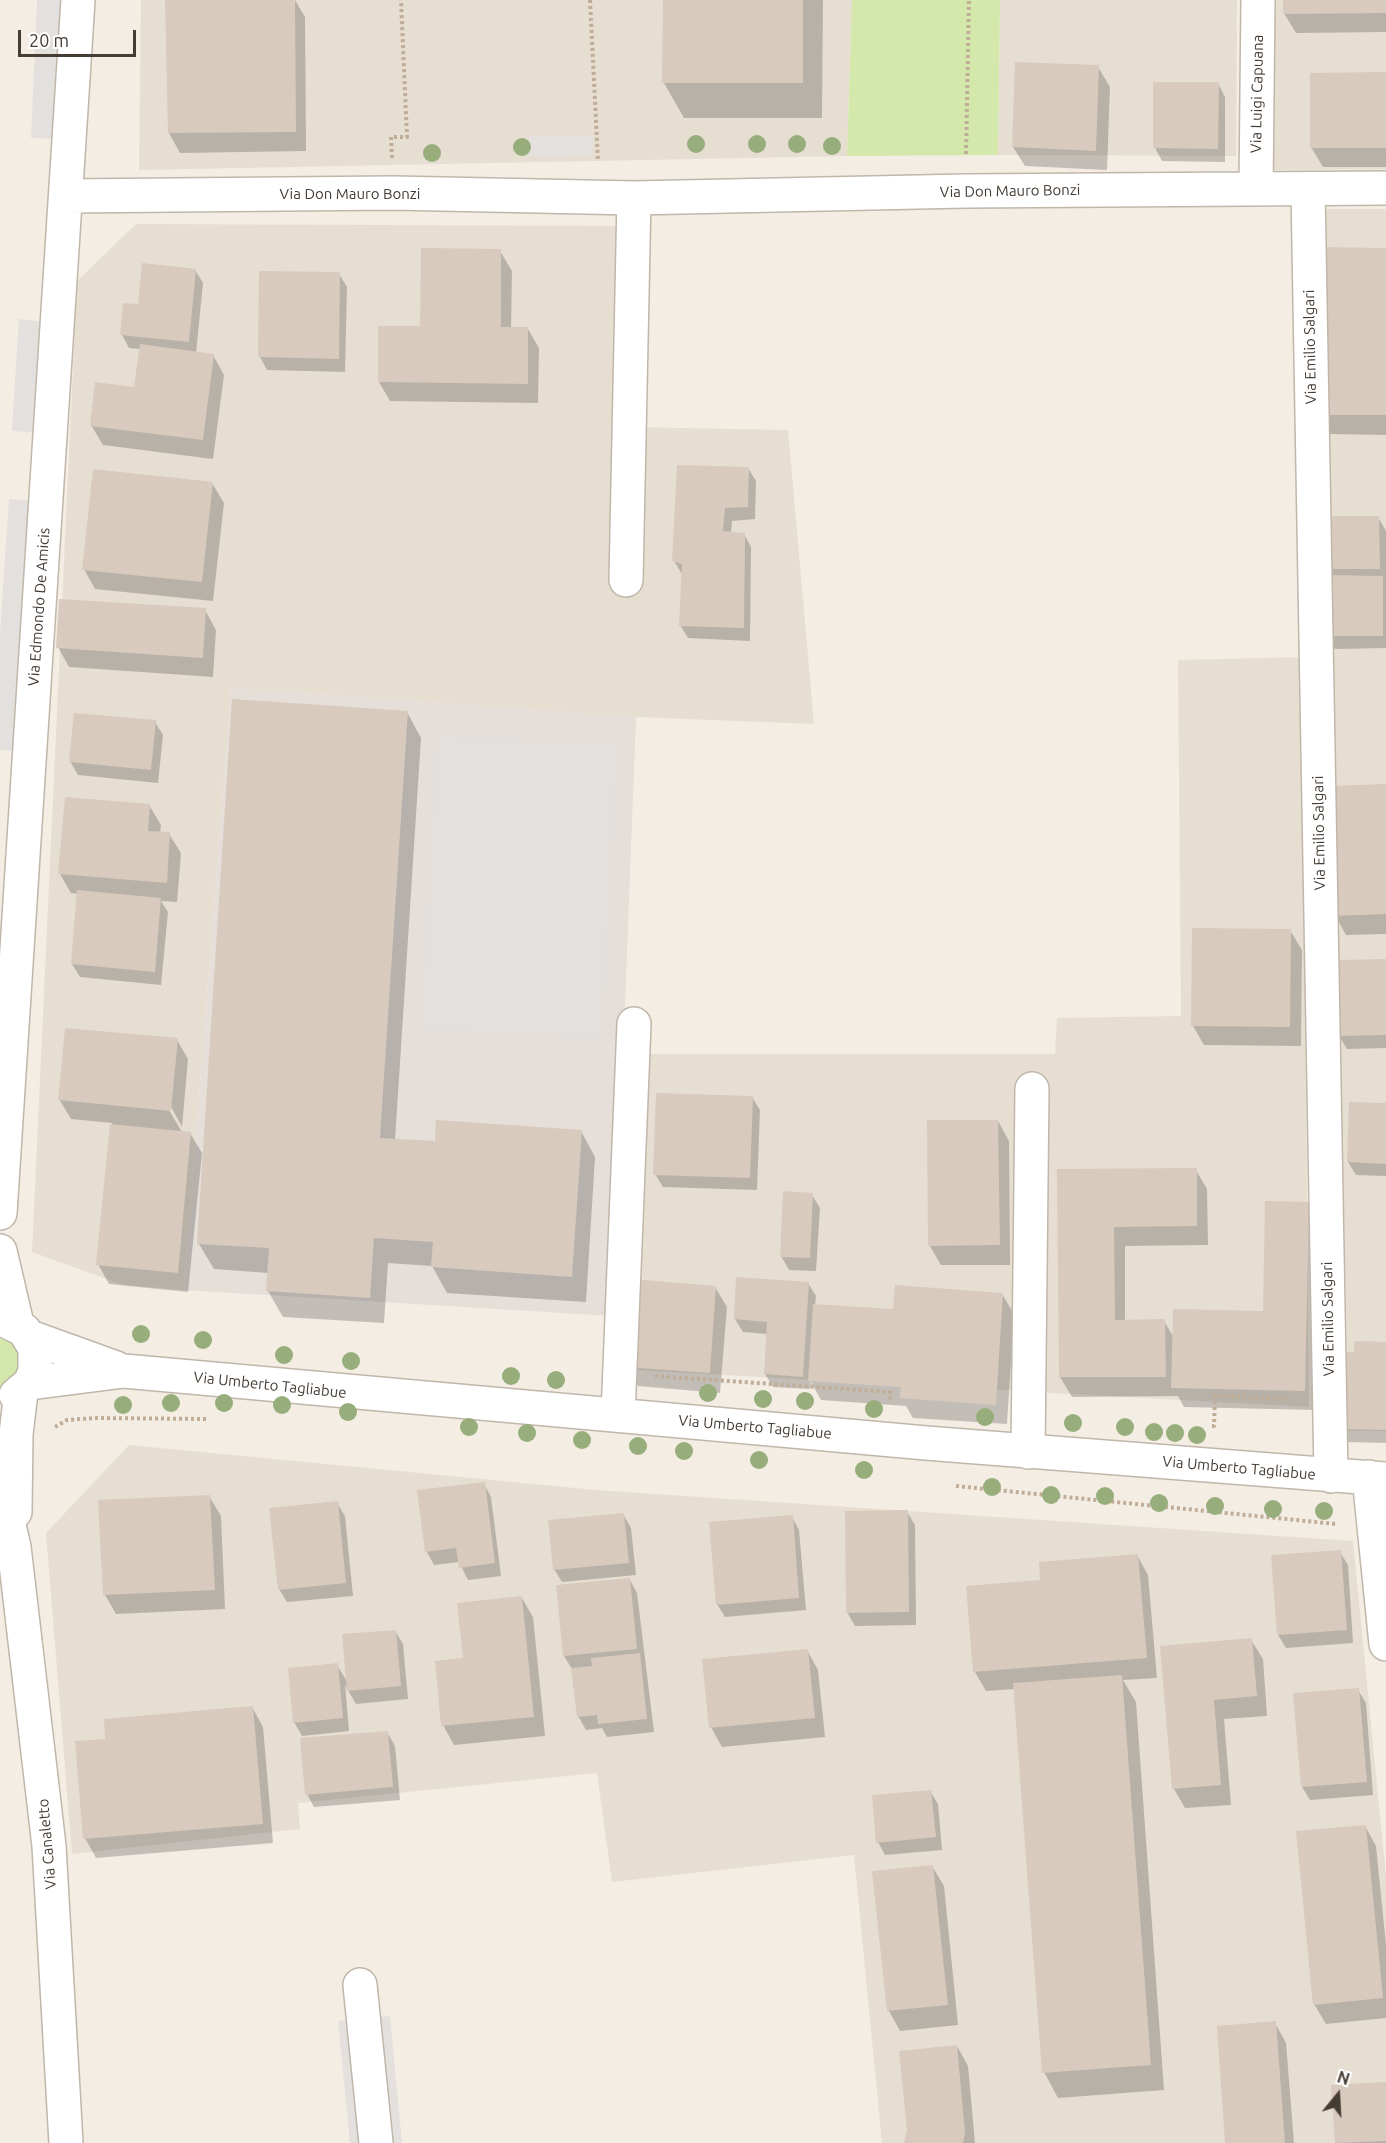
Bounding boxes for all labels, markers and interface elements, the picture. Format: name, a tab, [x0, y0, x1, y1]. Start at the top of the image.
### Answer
scale bar	[21, 18, 140, 56]
text: 20 m	[29, 30, 69, 50]
street label: Via Luigi Capuana	[1247, 35, 1267, 153]
street label: Via Don Mauro Bonzi	[939, 181, 1081, 201]
street label: Via Don Mauro Bonzi	[280, 185, 420, 203]
street label: Via Emilio Salgari	[1300, 289, 1320, 405]
street label: Via Edmondo De Amicis	[24, 527, 54, 687]
street label: Via Emilio Salgari	[1309, 775, 1329, 891]
street label: Via Emilio Salgari	[1318, 1261, 1338, 1377]
street label: Via Umberto Tagliabue	[193, 1368, 347, 1402]
street label: Via Umberto Tagliabue	[678, 1411, 832, 1443]
street label: Via Umberto Tagliabue	[1162, 1452, 1316, 1484]
street label: Via Canaletto	[34, 1798, 60, 1890]
north arrow	[1308, 2065, 1368, 2125]
text: N	[1335, 2067, 1352, 2088]

